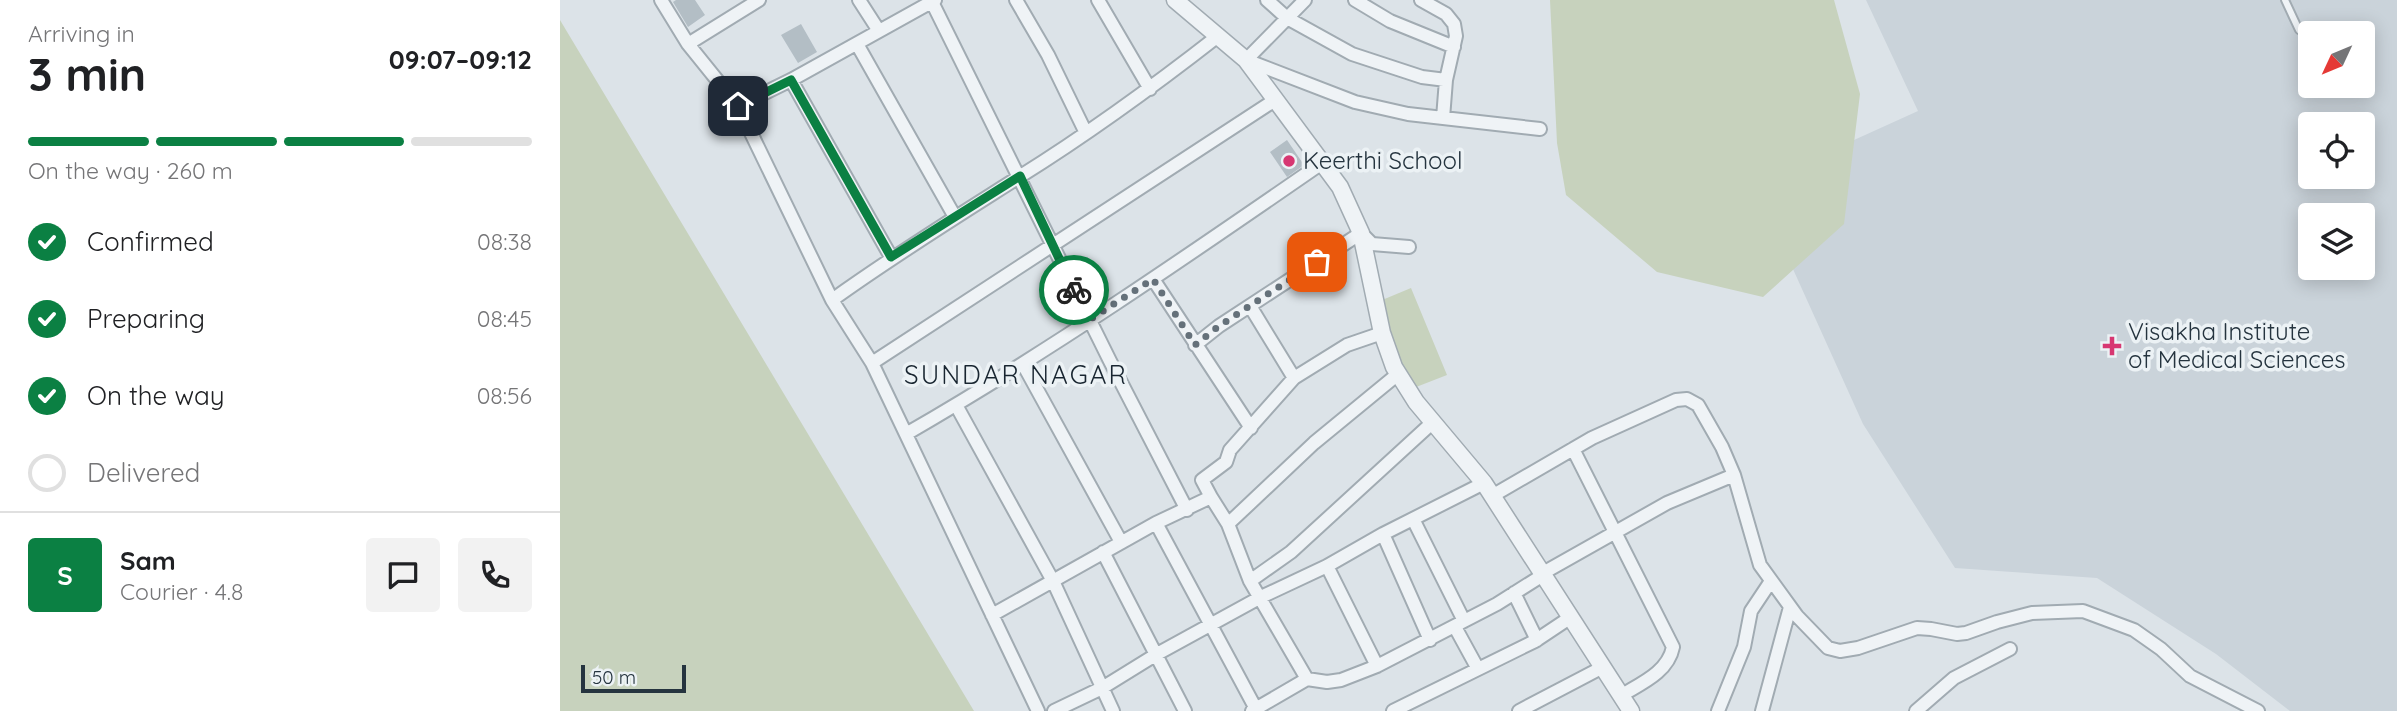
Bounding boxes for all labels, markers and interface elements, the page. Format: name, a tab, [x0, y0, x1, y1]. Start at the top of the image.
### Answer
text: Arriving in	[28, 19, 135, 48]
north arrow	[2298, 21, 2375, 98]
map controls	[2298, 21, 2375, 280]
text: 09:07–09:12	[389, 43, 532, 76]
text: 3 min	[28, 45, 146, 103]
pin	[708, 76, 768, 136]
icon: home	[719, 87, 757, 125]
button: locate	[2298, 112, 2375, 189]
place label: Keerthi School	[1303, 145, 1463, 175]
marker: Keerthi School	[1281, 153, 1297, 169]
text: On the way · 260 m	[28, 156, 233, 185]
button: layers	[2298, 203, 2375, 280]
icon: check	[28, 223, 66, 261]
text: Confirmed	[87, 225, 214, 258]
text: 08:38	[477, 227, 532, 256]
pin	[1287, 232, 1347, 292]
icon: bag	[1298, 243, 1336, 281]
courier	[1039, 255, 1109, 325]
icon: bike	[1055, 271, 1093, 309]
icon: check	[28, 300, 66, 338]
text: Preparing	[87, 302, 205, 335]
text: 08:45	[477, 304, 532, 333]
place label: Visakha Institute of Medical Sciences	[2128, 316, 2346, 374]
marker: Visakha Institute of Medical Sciences	[2102, 336, 2122, 356]
district label: SUNDAR NAGAR	[904, 358, 1128, 391]
icon: check	[28, 377, 66, 415]
text: On the way	[87, 379, 225, 412]
text: 08:56	[477, 381, 532, 410]
text: Delivered	[87, 456, 200, 489]
button: chat	[366, 538, 440, 612]
button: phone	[458, 538, 532, 612]
text: Sam	[120, 544, 176, 577]
text: S	[57, 559, 73, 592]
text: Courier · 4.8	[120, 577, 243, 606]
scale bar	[581, 662, 686, 694]
text: 50 m	[592, 665, 636, 689]

